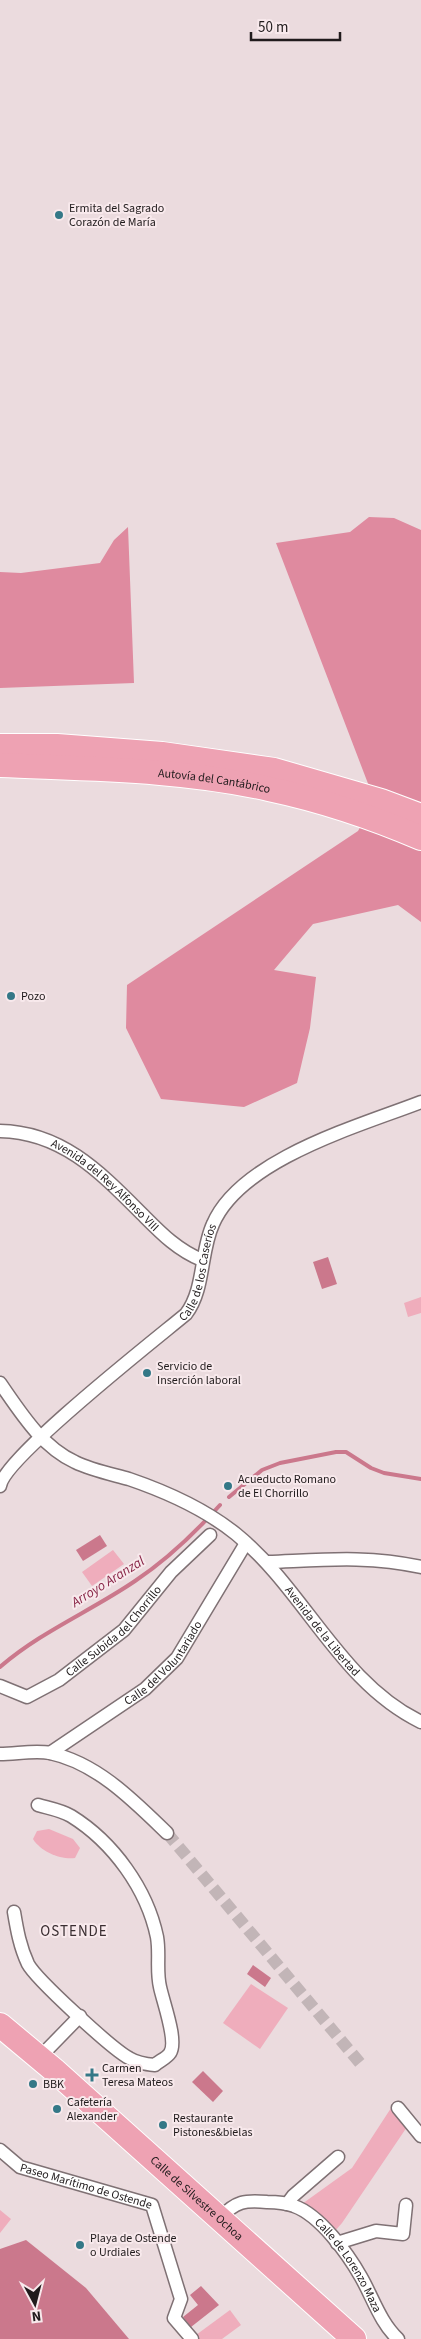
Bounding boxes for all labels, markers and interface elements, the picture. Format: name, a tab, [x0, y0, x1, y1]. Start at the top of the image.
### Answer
scale bar	[251, 10, 340, 42]
text: 50 m	[258, 17, 288, 38]
place label: Ermita del Sagrado Corazón de María	[69, 200, 164, 231]
marker: Ermita del Sagrado Corazón de María	[53, 209, 65, 221]
street label: Autovía del Cantábrico	[157, 764, 272, 798]
place label: Pozo	[21, 988, 45, 1005]
marker: Pozo	[5, 990, 17, 1002]
street label: Avenida del Rey Alfonso VIII	[48, 1135, 163, 1235]
street label: Calle de los Caseríos	[175, 1221, 221, 1325]
place label: Servicio de Inserción laboral	[157, 1358, 241, 1389]
marker: Servicio de Inserción laboral	[141, 1367, 153, 1379]
place label: Acueducto Romano de El Chorrillo	[238, 1471, 336, 1502]
marker: Acueducto Romano de El Chorrillo	[222, 1480, 234, 1492]
water label: Arroyo Aranzal	[67, 1551, 149, 1613]
street label: Calle Subida del Chorrillo	[62, 1582, 165, 1681]
street label: Avenida de la Libertad	[281, 1582, 364, 1680]
street label: Calle del Voluntariado	[121, 1618, 206, 1709]
district label: OSTENDE	[40, 1921, 108, 1942]
place label: Carmen Teresa Mateos	[102, 2060, 173, 2091]
marker: Carmen Teresa Mateos	[86, 2069, 98, 2081]
place label: BBK	[43, 2076, 64, 2093]
marker: BBK	[27, 2078, 39, 2090]
place label: Cafetería Alexander	[67, 2094, 118, 2125]
marker: Cafetería Alexander	[51, 2103, 63, 2115]
place label: Restaurante Pistones&bielas	[173, 2110, 252, 2141]
marker: Restaurante Pistones&bielas	[157, 2119, 169, 2131]
street label: Calle de Silvestre Ochoa	[146, 2152, 247, 2244]
street label: Paseo Marítimo de Ostende	[18, 2159, 154, 2213]
street label: Calle de Lorenzo Maza	[311, 2214, 386, 2315]
place label: Playa de Ostende o Urdiales	[90, 2230, 177, 2261]
marker: Playa de Ostende o Urdiales	[74, 2239, 86, 2251]
north arrow	[10, 2279, 60, 2329]
text: N	[31, 2305, 42, 2326]

